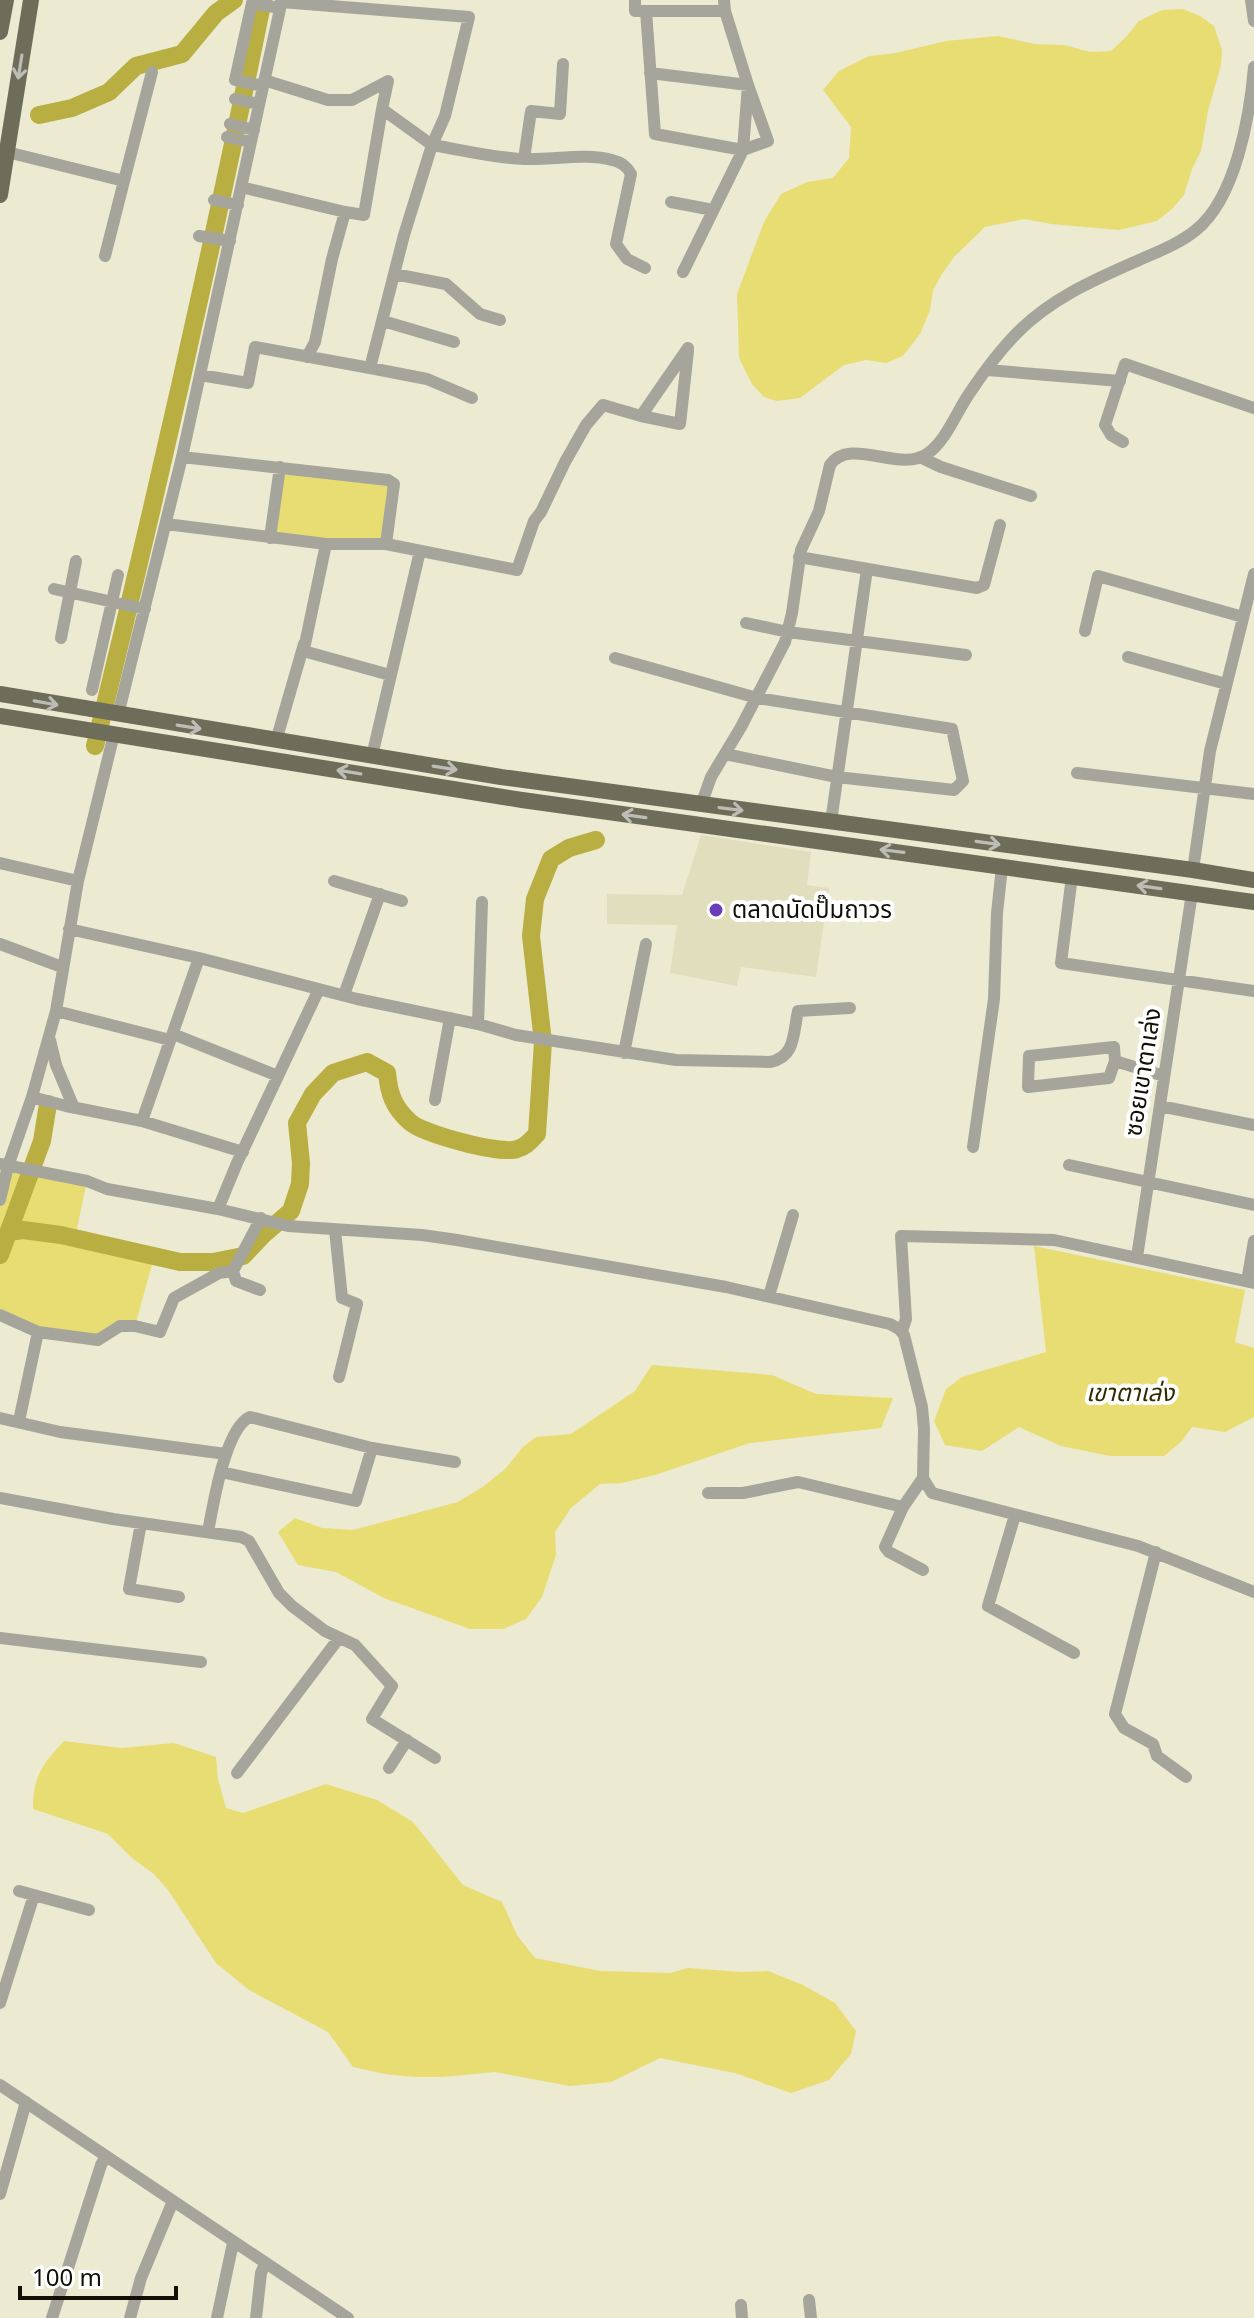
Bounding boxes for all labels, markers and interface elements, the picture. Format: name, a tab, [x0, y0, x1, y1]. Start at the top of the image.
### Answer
one-way arrow	[12, 54, 27, 80]
one-way arrow	[32, 696, 58, 711]
one-way arrow	[176, 720, 201, 735]
one-way arrow	[432, 762, 458, 777]
one-way arrow	[337, 764, 363, 779]
one-way arrow	[717, 802, 743, 817]
one-way arrow	[622, 808, 647, 823]
one-way arrow	[974, 836, 1001, 851]
one-way arrow	[879, 844, 905, 859]
one-way arrow	[1137, 879, 1162, 894]
place label: ตลาดนัดปั๊มถาวร	[732, 893, 892, 929]
marker: ตลาดนัดปั๊มถาวร	[707, 901, 725, 919]
street label: ซอยเขาตาเล่ง	[1116, 1005, 1172, 1139]
park label: เขาตาเล่ง	[1086, 1376, 1175, 1412]
scale bar	[20, 2250, 176, 2300]
text: 100 m	[32, 2261, 102, 2297]

